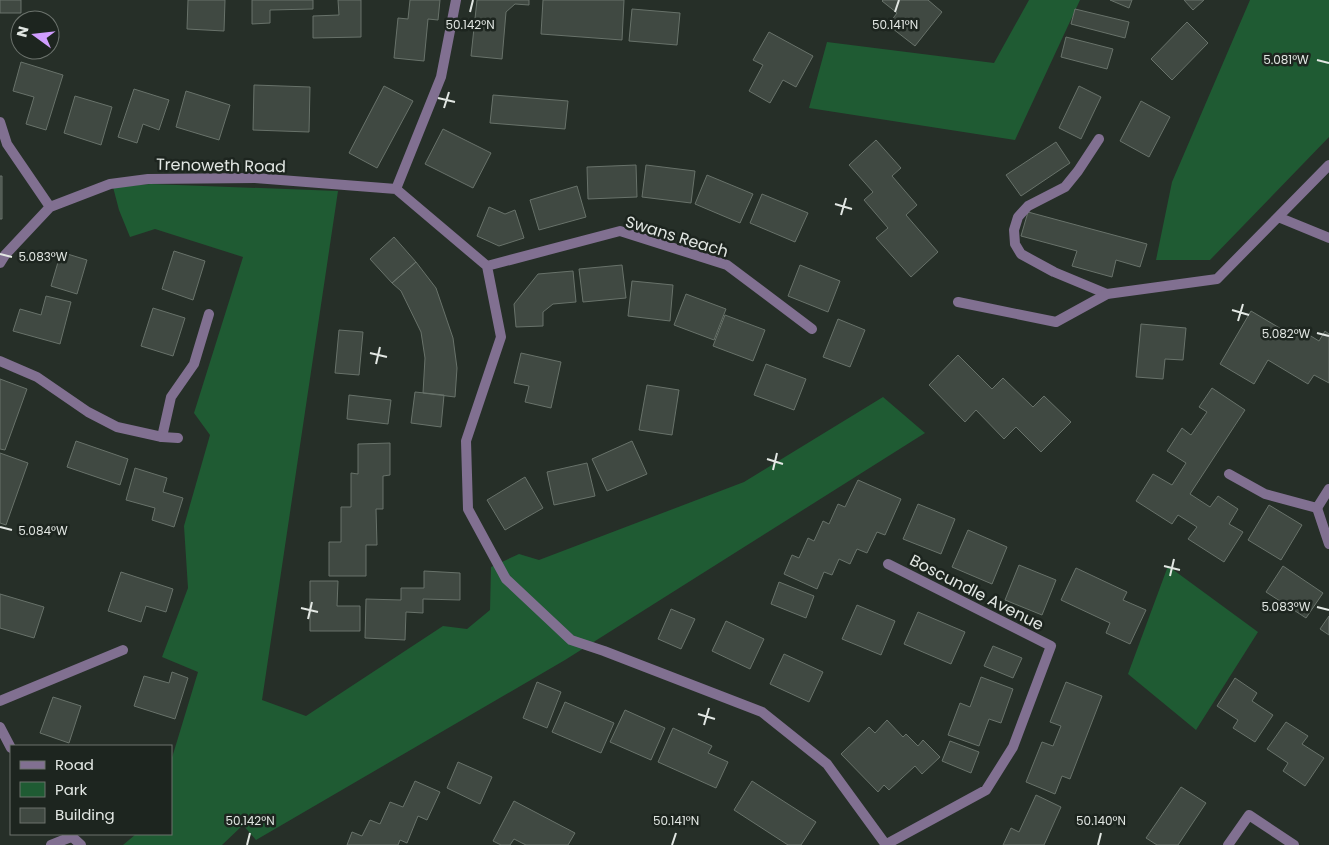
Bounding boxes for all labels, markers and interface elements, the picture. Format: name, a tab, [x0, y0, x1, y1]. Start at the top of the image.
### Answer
north arrow	[10, 10, 60, 60]
text: 50.142°N	[445, 16, 495, 33]
text: 50.141°N	[872, 16, 918, 33]
text: N	[11, 24, 33, 39]
text: 5.081°W	[1263, 51, 1309, 68]
street label: Trenoweth Road	[156, 153, 286, 178]
street label: Swans Reach	[623, 210, 731, 263]
text: 5.083°W	[19, 248, 68, 265]
text: 5.082°W	[1262, 325, 1311, 342]
text: 5.084°W	[18, 522, 68, 539]
street label: Boscundle Avenue	[906, 549, 1048, 636]
text: 5.083°W	[1262, 598, 1311, 615]
legend	[10, 745, 172, 835]
text: Road	[55, 754, 94, 775]
text: Park	[55, 779, 87, 800]
text: Building	[55, 804, 115, 825]
text: 50.142°N	[225, 812, 275, 829]
text: 50.141°N	[653, 812, 699, 829]
text: 50.140°N	[1076, 812, 1126, 829]

